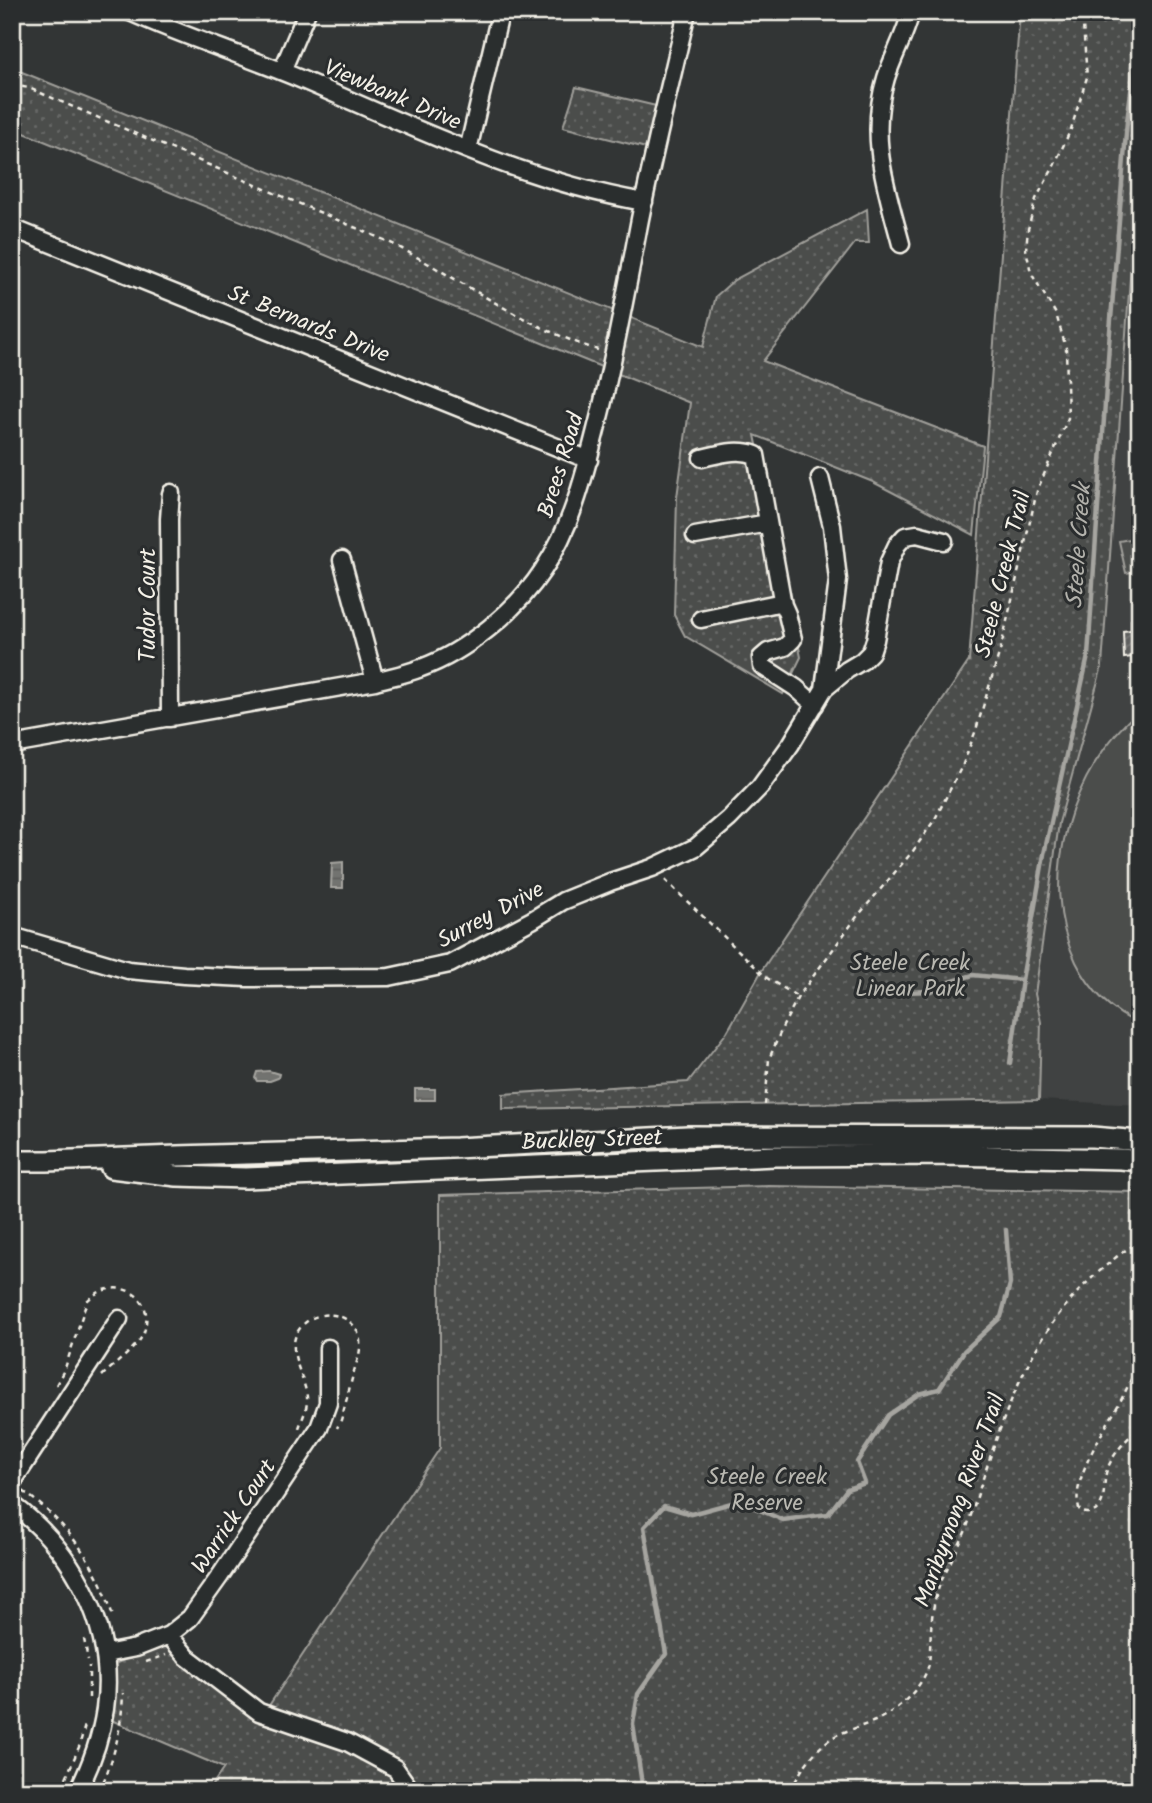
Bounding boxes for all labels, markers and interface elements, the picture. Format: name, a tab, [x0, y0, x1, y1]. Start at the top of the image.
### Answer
street label: Viewbank Drive	[318, 51, 467, 141]
street label: St Bernards Drive	[222, 276, 395, 374]
street label: Brees Road	[529, 408, 595, 523]
water label: Steele Creek	[1056, 479, 1104, 610]
street label: Steele Creek Trail	[966, 487, 1042, 662]
street label: Tudor Court	[131, 547, 167, 662]
street label: Surrey Drive	[431, 872, 551, 959]
park label: Steele Creek Linear Park	[850, 946, 970, 1008]
street label: Buckley Street	[521, 1121, 664, 1161]
street label: Maribyrnong River Trail	[905, 1388, 1016, 1613]
street label: Warrick Court	[183, 1452, 287, 1582]
park label: Steele Creek Reserve	[707, 1460, 827, 1522]

